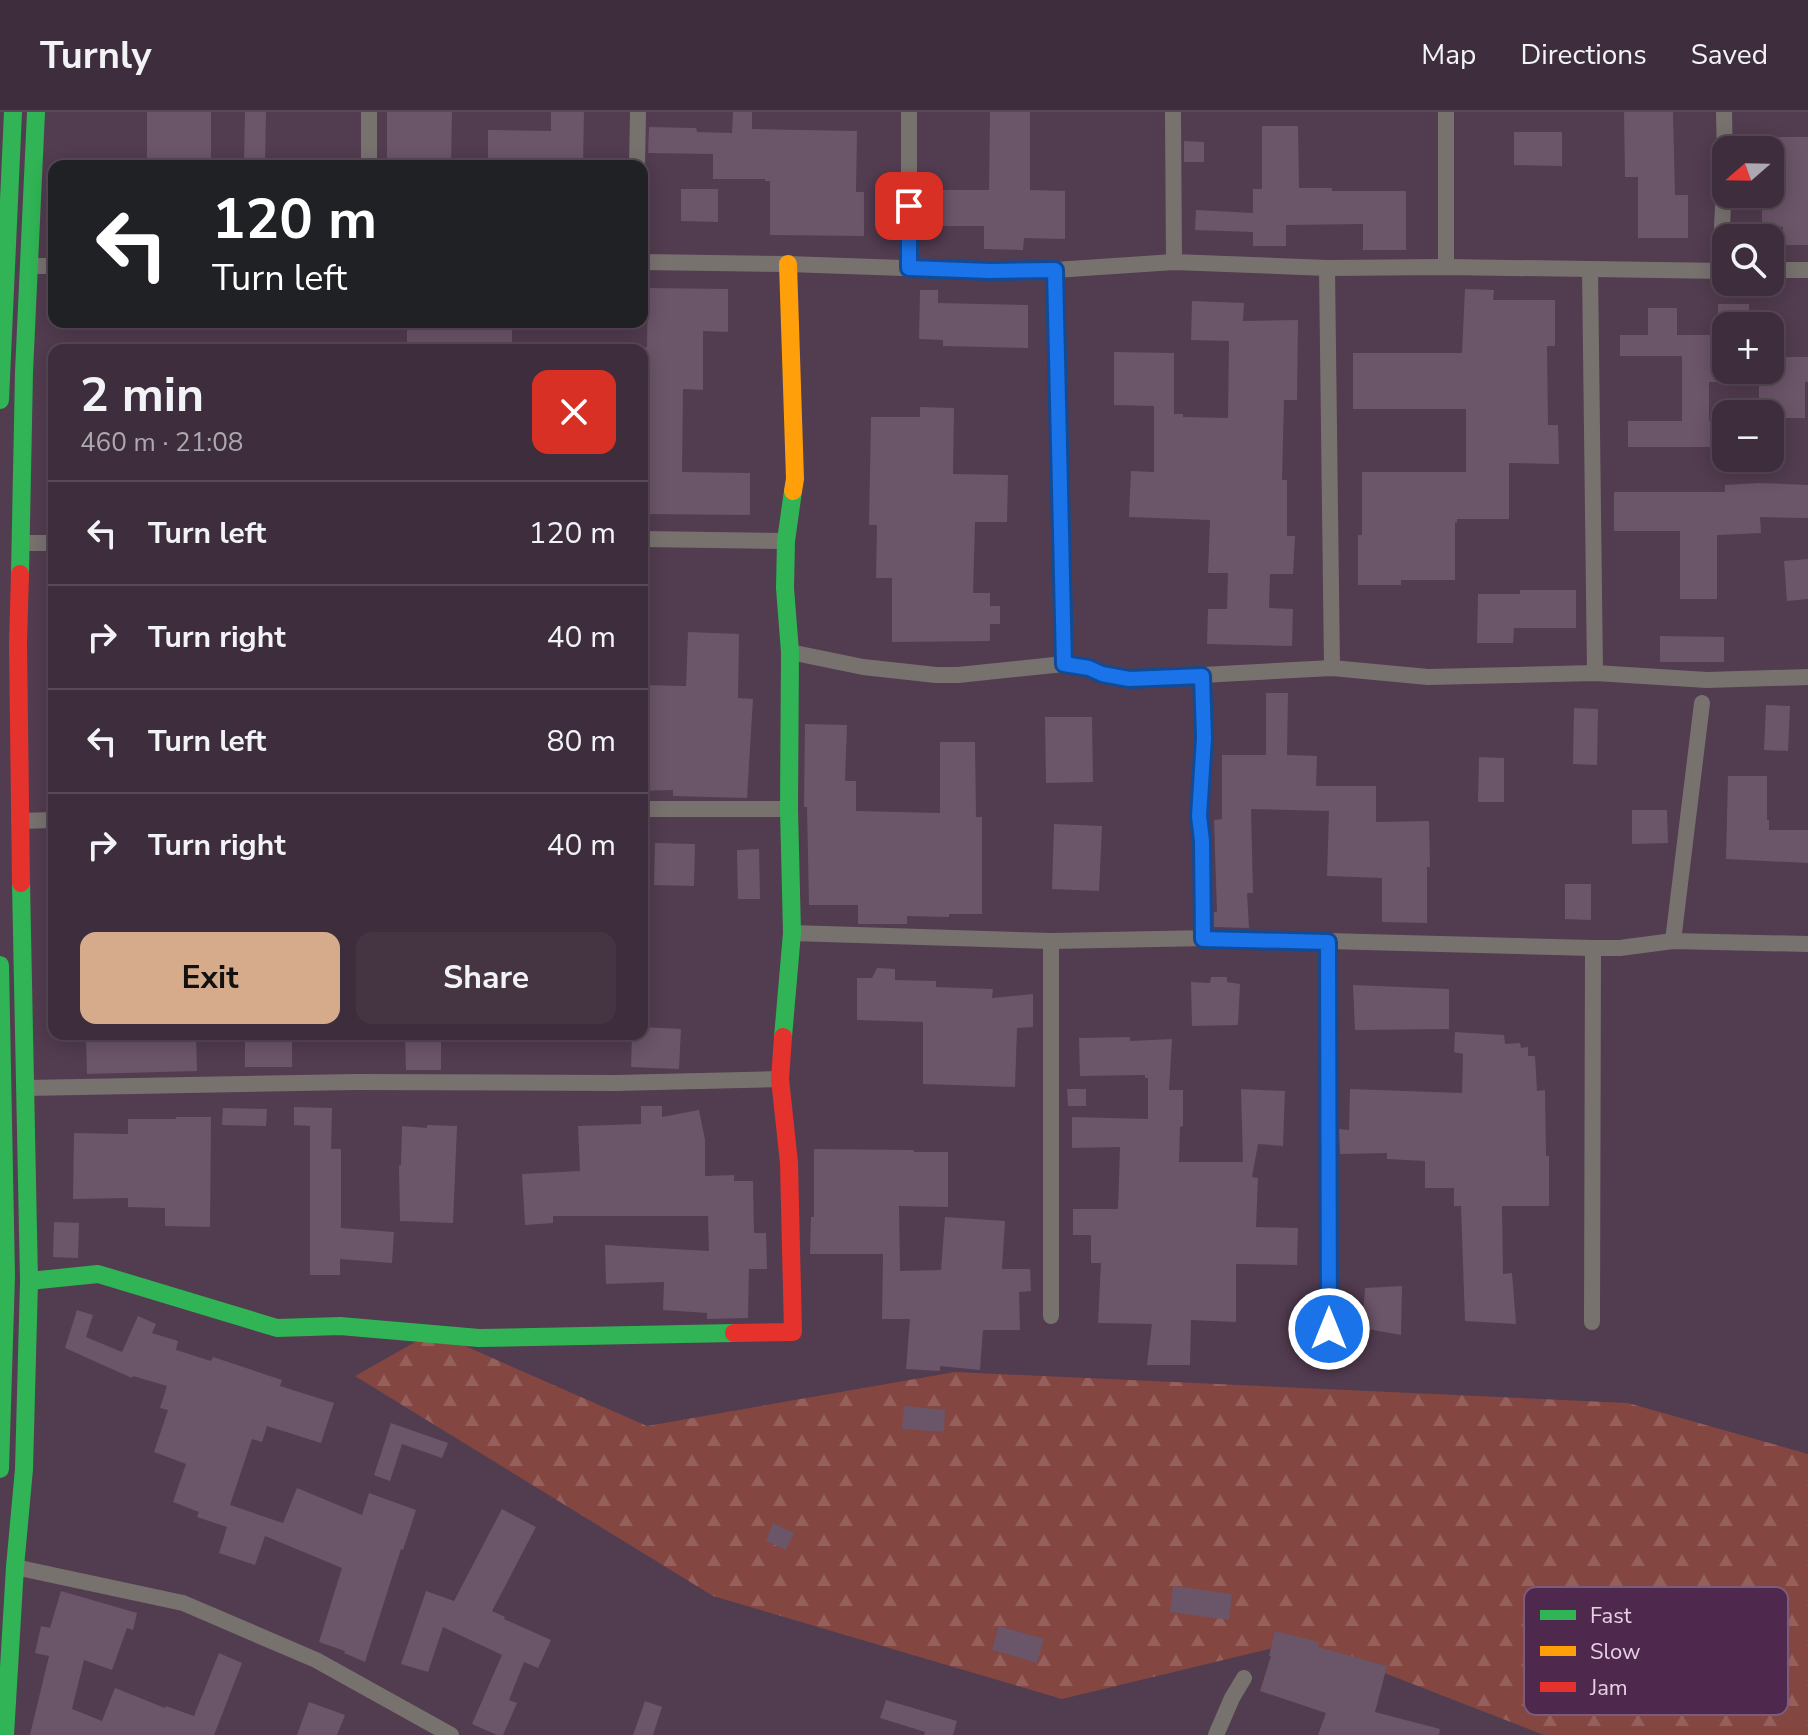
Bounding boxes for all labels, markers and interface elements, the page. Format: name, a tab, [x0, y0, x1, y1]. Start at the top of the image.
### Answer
text: Turnly	[40, 30, 152, 81]
text: Map	[1421, 36, 1476, 74]
text: Directions	[1520, 36, 1647, 74]
text: Saved	[1691, 36, 1768, 74]
north arrow	[1712, 136, 1784, 208]
map controls	[1712, 136, 1784, 472]
pin	[875, 172, 943, 240]
text: 120 m	[212, 181, 377, 258]
icon: arrive	[887, 184, 931, 228]
icon: left	[80, 192, 184, 296]
button: search	[1712, 224, 1784, 296]
text: Turn left	[212, 254, 347, 303]
button: +	[1712, 312, 1784, 384]
text: 2 min	[80, 362, 204, 428]
button: close	[532, 370, 616, 454]
button: −	[1712, 400, 1784, 472]
text: 460 m · 21:08	[80, 425, 243, 460]
icon: left	[80, 511, 124, 555]
text: Turn left	[148, 513, 266, 554]
text: 120 m	[529, 513, 616, 554]
icon: right	[80, 615, 124, 659]
text: Turn right	[148, 617, 286, 658]
text: 40 m	[547, 617, 616, 658]
icon: left	[80, 719, 124, 763]
text: Turn left	[148, 721, 266, 762]
text: 80 m	[547, 721, 616, 762]
icon: right	[80, 823, 124, 867]
text: Turn right	[148, 825, 286, 866]
text: 40 m	[547, 825, 616, 866]
button: Exit	[80, 932, 340, 1024]
button: Share	[356, 932, 616, 1024]
position arrow	[1287, 1287, 1371, 1371]
legend	[1524, 1587, 1788, 1715]
text: Fast	[1590, 1601, 1632, 1631]
text: Slow	[1590, 1637, 1641, 1667]
text: Jam	[1589, 1673, 1628, 1703]

